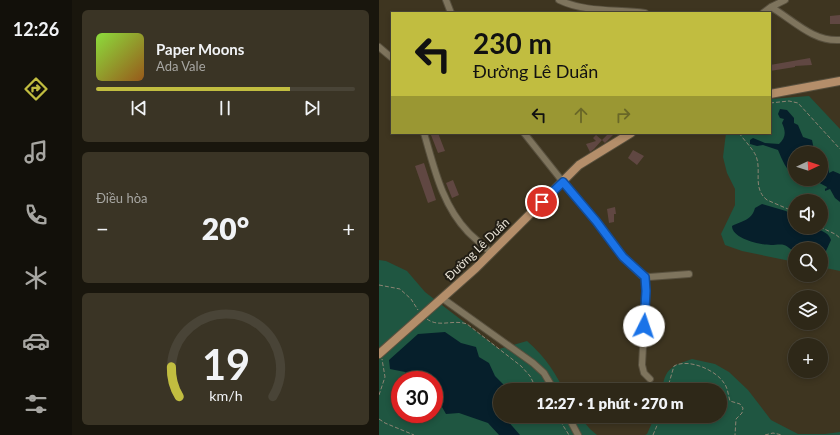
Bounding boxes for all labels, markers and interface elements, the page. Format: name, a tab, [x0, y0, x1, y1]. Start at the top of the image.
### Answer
text: 12:26	[13, 18, 59, 40]
text: 230 m	[473, 26, 552, 60]
icon: left	[407, 28, 459, 80]
text: Paper Moons	[156, 40, 244, 58]
text: Ada Vale	[156, 58, 206, 74]
text: Đường Lê Duẩn	[473, 60, 598, 82]
icon: directions	[22, 75, 50, 103]
icon: previous	[128, 97, 150, 119]
icon: pause	[214, 97, 236, 119]
icon: next	[301, 97, 323, 119]
icon: left	[528, 104, 550, 126]
icon: ahead	[570, 104, 592, 126]
icon: right	[612, 104, 634, 126]
icon: music	[22, 138, 50, 166]
north arrow	[788, 146, 828, 186]
map controls	[788, 146, 828, 378]
pin	[525, 185, 559, 219]
text: Điều hòa	[96, 190, 148, 206]
icon: arrive	[531, 191, 553, 213]
button: sound	[788, 194, 828, 234]
icon: phone	[22, 201, 50, 229]
text: 20°	[202, 210, 249, 246]
text: −	[96, 215, 109, 242]
text: +	[342, 215, 355, 242]
street label: Đường Lê Duẩn	[442, 215, 512, 283]
button: search	[788, 242, 828, 282]
icon: climate	[22, 264, 50, 292]
button: layers	[788, 290, 828, 330]
position arrow	[623, 305, 665, 347]
icon: car	[22, 327, 50, 355]
button: +	[788, 338, 828, 378]
text: 19	[201, 339, 250, 389]
speed limit sign: 30	[391, 371, 443, 423]
text: km/h	[209, 387, 242, 404]
icon: filters	[22, 390, 50, 418]
text: 12:27 · 1 phút · 270 m	[536, 394, 684, 412]

